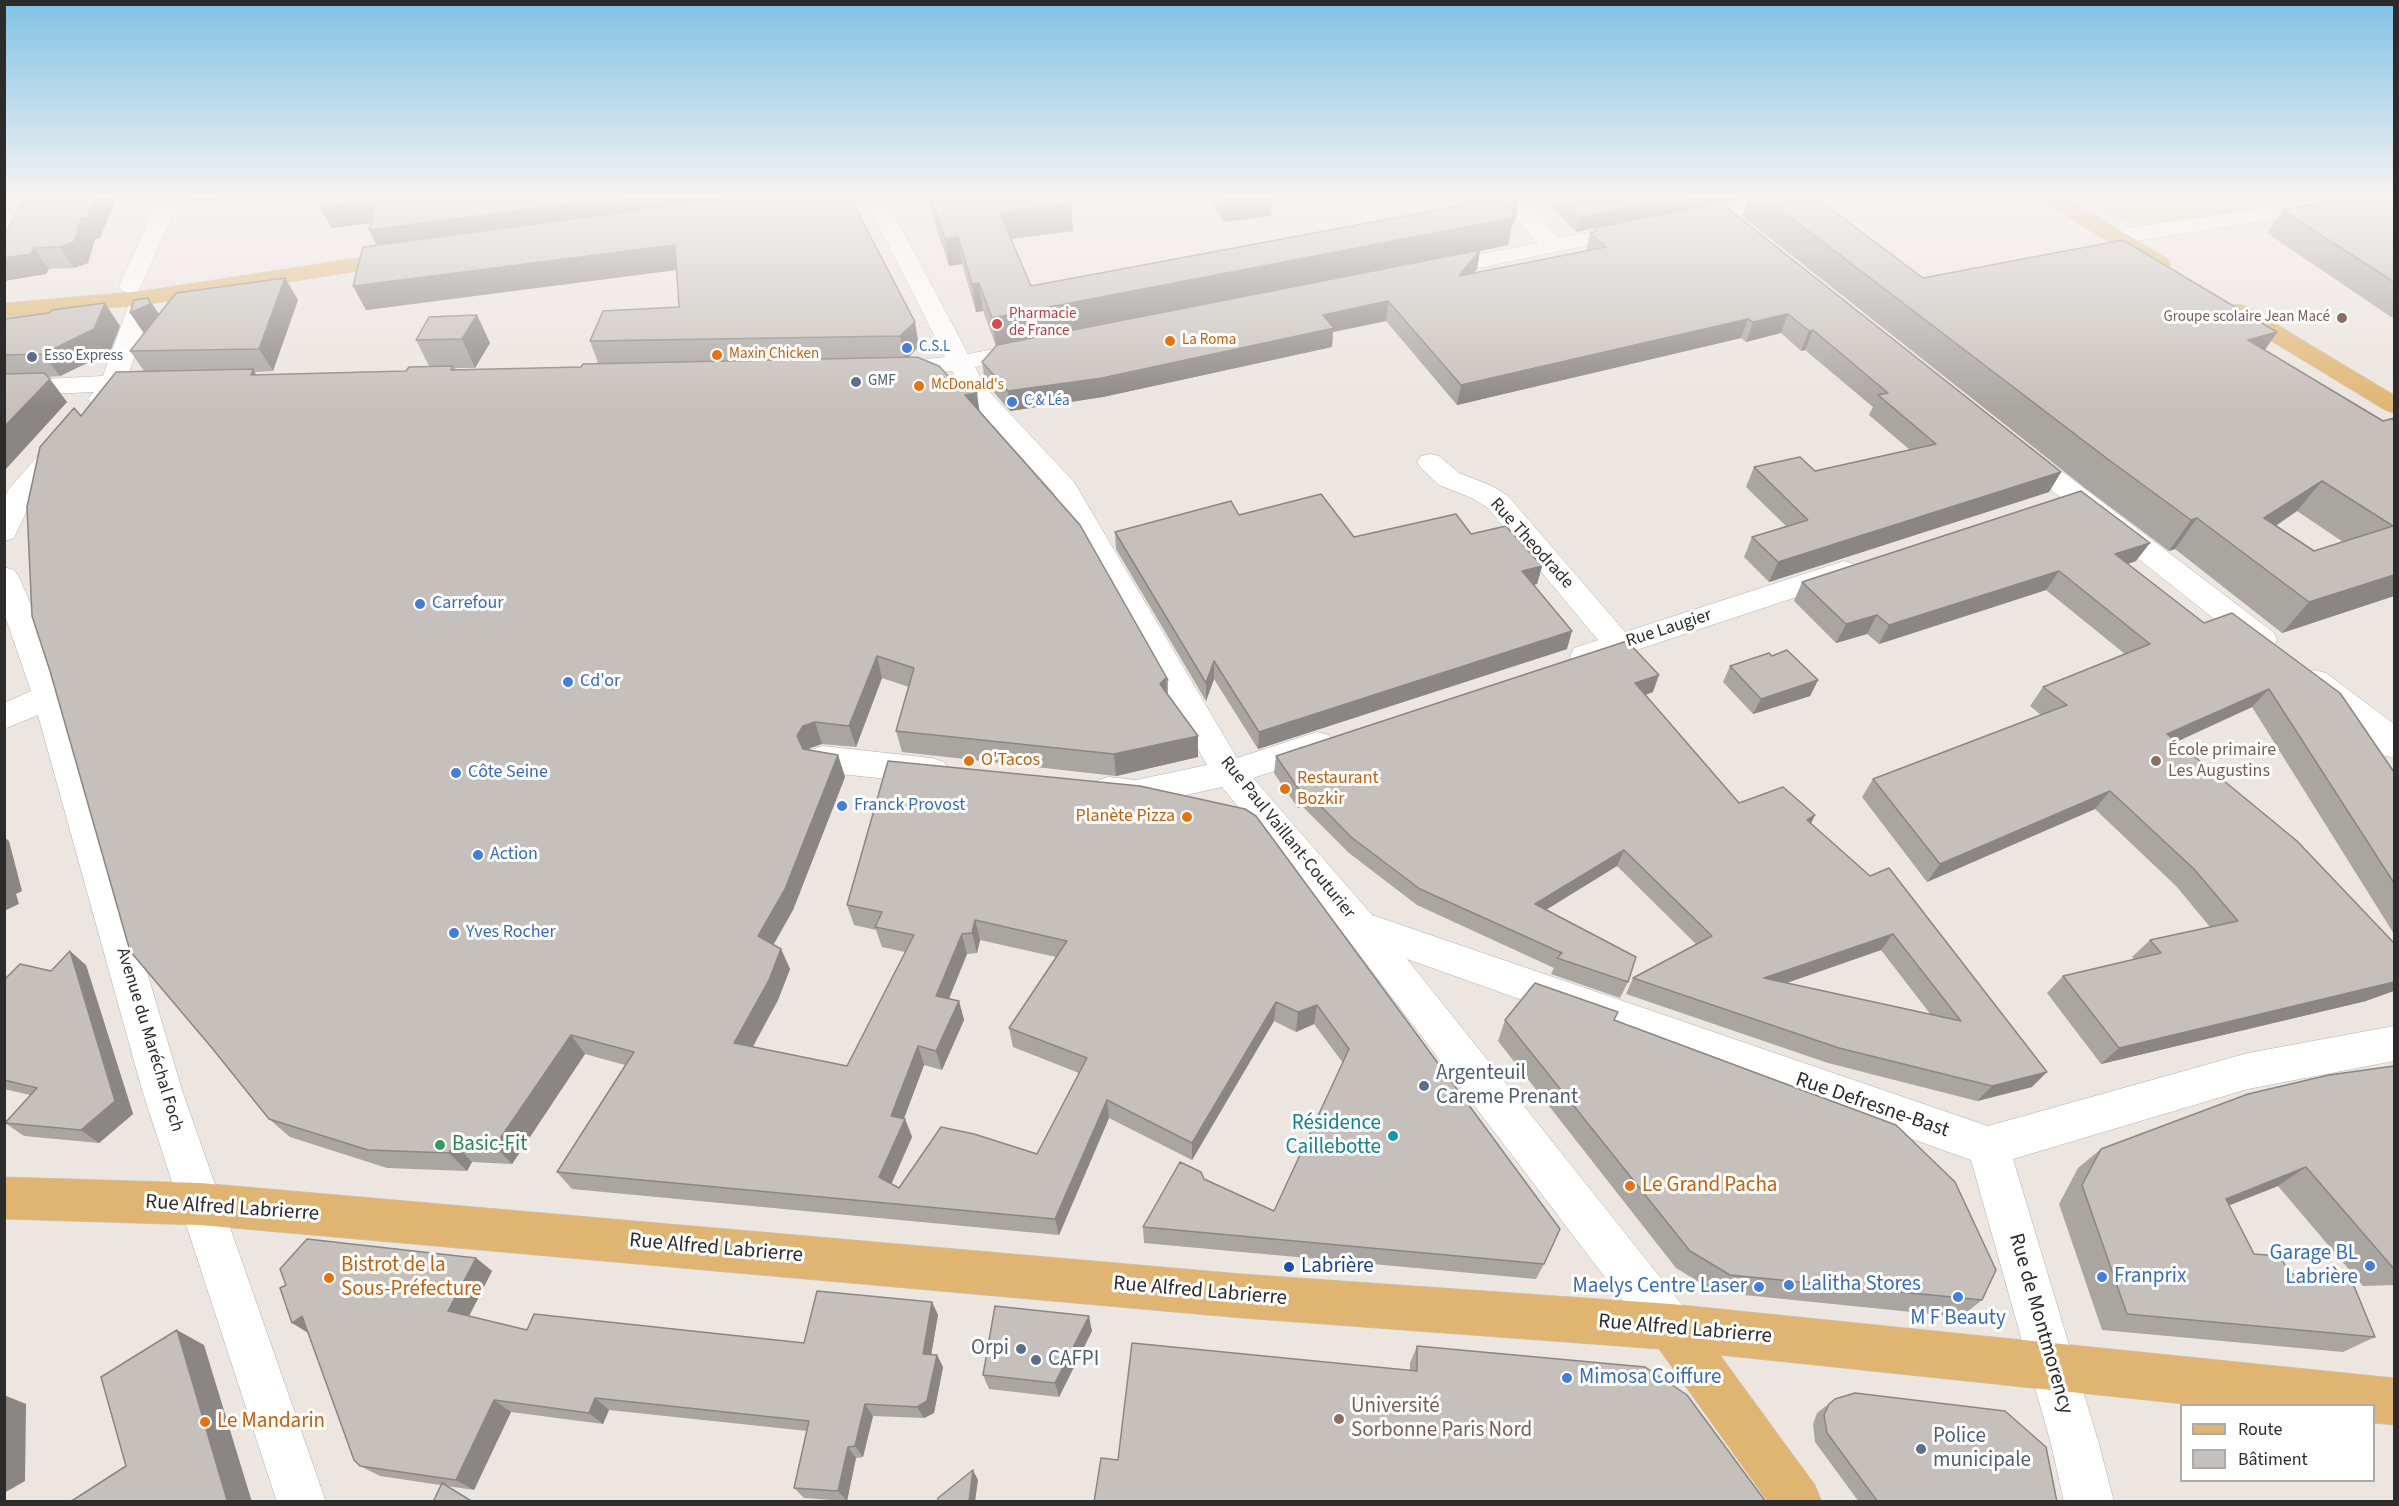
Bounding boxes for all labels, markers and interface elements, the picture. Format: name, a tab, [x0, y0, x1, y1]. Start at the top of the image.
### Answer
place label: Pharmacie de France	[1009, 306, 1076, 341]
place label: Groupe scolaire Jean Macé	[2164, 309, 2330, 327]
marker: Groupe scolaire Jean Macé	[2335, 311, 2349, 325]
marker: Pharmacie de France	[990, 317, 1004, 331]
place label: La Roma	[1182, 332, 1236, 350]
marker: La Roma	[1163, 334, 1177, 348]
place label: C.S.L	[919, 339, 950, 357]
marker: C.S.L	[900, 341, 914, 355]
place label: Maxin Chicken	[729, 346, 819, 364]
place label: Esso Express	[44, 348, 123, 366]
marker: Maxin Chicken	[710, 348, 724, 362]
marker: Esso Express	[25, 350, 39, 364]
place label: GMF	[868, 373, 896, 391]
marker: GMF	[849, 375, 863, 389]
place label: McDonald's	[931, 377, 1004, 395]
marker: McDonald's	[912, 379, 926, 393]
place label: C & Léa	[1024, 393, 1070, 411]
marker: C & Léa	[1005, 395, 1019, 409]
street label: Rue Theodrade	[1485, 494, 1577, 594]
place label: Carrefour	[432, 593, 503, 615]
marker: Carrefour	[413, 597, 427, 611]
street label: Rue Laugier	[1623, 605, 1715, 653]
place label: Cd'or	[580, 671, 620, 693]
marker: Cd'or	[561, 675, 575, 689]
place label: École primaire Les Augustins	[2168, 740, 2276, 783]
place label: O'Tacos	[981, 750, 1040, 772]
street label: Rue Paul Vaillant-Couturier	[1215, 753, 1359, 923]
marker: O'Tacos	[962, 754, 976, 768]
marker: École primaire Les Augustins	[2149, 754, 2163, 768]
place label: Côte Seine	[468, 762, 548, 784]
marker: Côte Seine	[449, 766, 463, 780]
place label: Restaurant Bozkir	[1297, 768, 1379, 810]
marker: Restaurant Bozkir	[1278, 782, 1292, 796]
place label: Franck Provost	[854, 795, 965, 817]
marker: Franck Provost	[835, 799, 849, 813]
place label: Planète Pizza	[1076, 806, 1175, 828]
marker: Planète Pizza	[1180, 810, 1194, 824]
place label: Action	[490, 844, 538, 866]
marker: Action	[471, 848, 485, 862]
place label: Yves Rocher	[466, 922, 556, 944]
marker: Yves Rocher	[447, 926, 461, 940]
street label: Avenue du Maréchal Foch	[111, 945, 187, 1135]
place label: Argenteuil Careme Prenant	[1436, 1061, 1578, 1111]
street label: Rue Defresne-Bast	[1792, 1068, 1952, 1144]
marker: Argenteuil Careme Prenant	[1417, 1079, 1431, 1093]
place label: Résidence Caillebotte	[1286, 1111, 1381, 1161]
marker: Résidence Caillebotte	[1386, 1129, 1400, 1143]
place label: Basic-Fit	[452, 1132, 527, 1158]
marker: Basic-Fit	[433, 1138, 447, 1152]
place label: Le Grand Pacha	[1642, 1173, 1777, 1199]
marker: Le Grand Pacha	[1623, 1179, 1637, 1193]
street label: Rue Alfred Labrierre	[144, 1190, 320, 1228]
street label: Rue Alfred Labrierre	[628, 1229, 804, 1269]
street label: Rue de Montmorency	[2002, 1231, 2078, 1417]
place label: Garage BL Labrière	[2270, 1241, 2358, 1291]
place label: Bistrot de la Sous-Préfecture	[341, 1253, 482, 1303]
place label: Labrière	[1301, 1254, 1374, 1280]
marker: Garage BL Labrière	[2363, 1259, 2377, 1273]
marker: Labrière	[1282, 1260, 1296, 1274]
place label: Franprix	[2114, 1264, 2186, 1290]
marker: Franprix	[2095, 1270, 2109, 1284]
marker: Bistrot de la Sous-Préfecture	[322, 1271, 336, 1285]
street label: Rue Alfred Labrierre	[1112, 1272, 1288, 1312]
place label: Lalitha Stores	[1801, 1272, 1921, 1298]
place label: Maelys Centre Laser	[1573, 1274, 1747, 1300]
marker: Lalitha Stores	[1782, 1278, 1796, 1292]
marker: Maelys Centre Laser	[1752, 1280, 1766, 1294]
marker: M F Beauty	[1951, 1290, 1965, 1304]
place label: M F Beauty	[1910, 1306, 2006, 1332]
street label: Rue Alfred Labrierre	[1597, 1310, 1773, 1350]
place label: Orpi	[971, 1336, 1009, 1362]
marker: Orpi	[1014, 1342, 1028, 1356]
place label: CAFPI	[1048, 1347, 1099, 1373]
marker: CAFPI	[1029, 1353, 1043, 1367]
place label: Mimosa Coiffure	[1579, 1365, 1721, 1391]
marker: Mimosa Coiffure	[1560, 1371, 1574, 1385]
place label: Université Sorbonne Paris Nord	[1351, 1394, 1532, 1444]
legend	[2180, 1404, 2375, 1482]
place label: Le Mandarin	[217, 1409, 325, 1435]
marker: Université Sorbonne Paris Nord	[1332, 1412, 1346, 1426]
marker: Le Mandarin	[198, 1415, 212, 1429]
text: Route	[2238, 1417, 2282, 1442]
place label: Police municipale	[1933, 1424, 2031, 1474]
marker: Police municipale	[1914, 1442, 1928, 1456]
text: Bâtiment	[2238, 1447, 2308, 1472]

